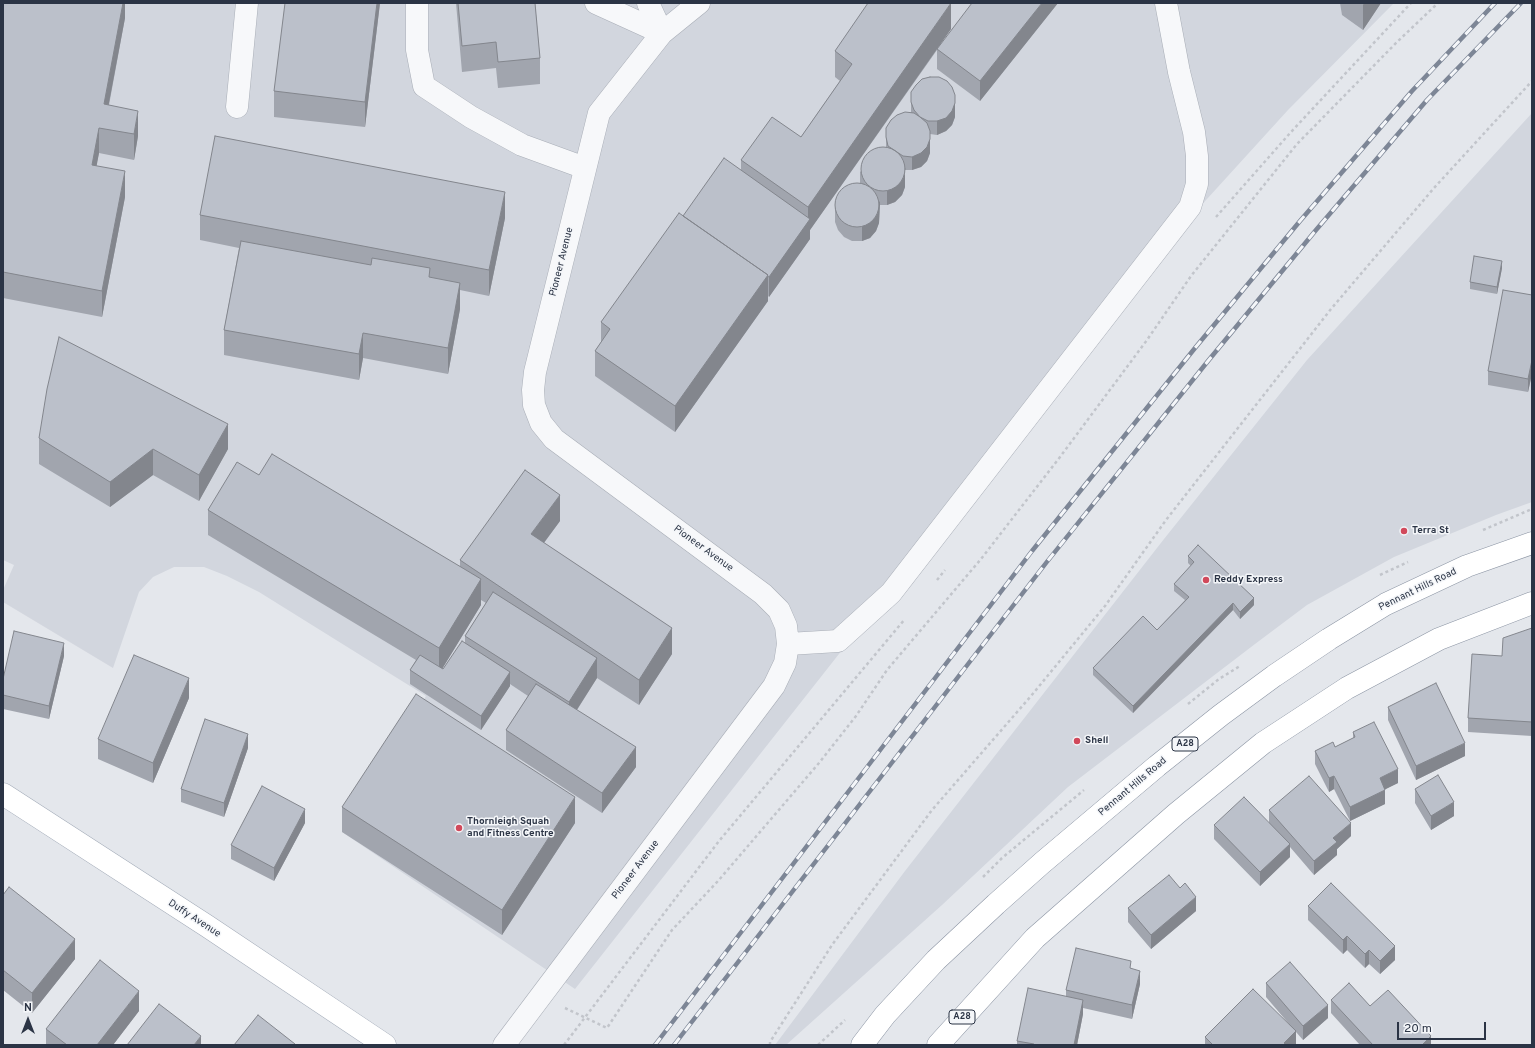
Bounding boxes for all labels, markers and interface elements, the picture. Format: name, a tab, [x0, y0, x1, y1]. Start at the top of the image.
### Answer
street label: Pioneer Avenue	[548, 226, 576, 298]
street label: Pioneer Avenue	[671, 523, 735, 575]
place label: Terra St	[1412, 525, 1449, 537]
marker: Terra St	[1399, 526, 1409, 536]
street label: Pennant Hills Road	[1377, 566, 1459, 614]
place label: Reddy Express	[1214, 574, 1283, 586]
marker: Reddy Express	[1201, 575, 1211, 585]
place label: Shell	[1085, 735, 1108, 747]
marker: Shell	[1072, 736, 1082, 746]
road number: A28	[1172, 737, 1198, 751]
street label: Pennant Hills Road	[1097, 755, 1169, 819]
place label: Thornleigh Squah and Fitness Centre	[467, 816, 553, 840]
marker: Thornleigh Squah and Fitness Centre	[454, 823, 464, 833]
street label: Pioneer Avenue	[610, 838, 662, 902]
street label: Duffy Avenue	[165, 898, 223, 940]
north arrow	[8, 1000, 48, 1040]
text: N	[24, 1001, 32, 1015]
road number: A28	[949, 1010, 975, 1024]
scale bar	[1399, 1014, 1488, 1040]
text: 20 m	[1404, 1021, 1432, 1037]

